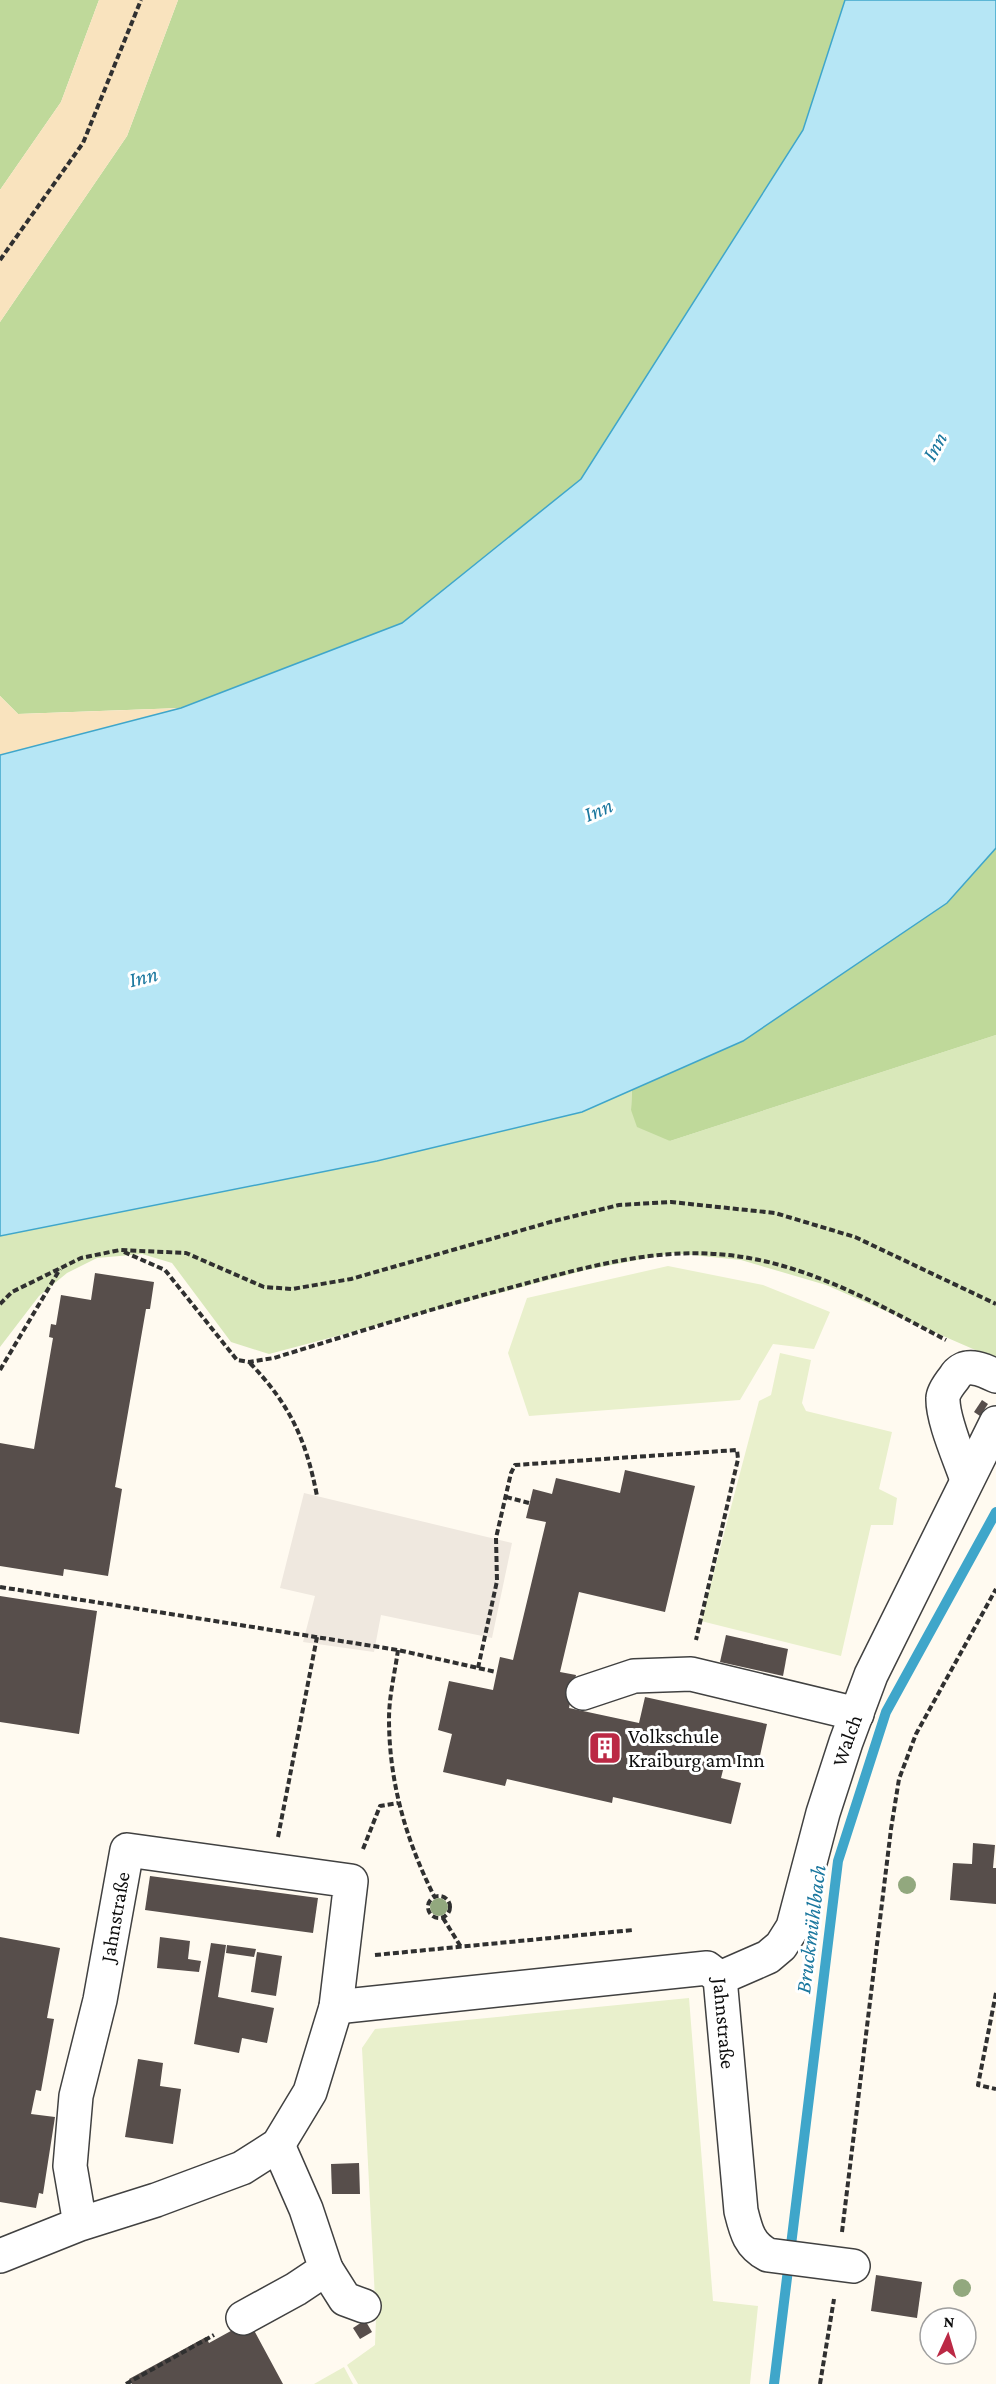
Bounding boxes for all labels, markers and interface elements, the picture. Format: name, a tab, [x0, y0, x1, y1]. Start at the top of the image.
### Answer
water label: Inn	[916, 428, 952, 465]
water label: Inn	[580, 792, 616, 827]
water label: Inn	[126, 961, 160, 992]
street label: Walch	[827, 1711, 867, 1770]
place label: Volkschule Kraiburg am Inn	[628, 1724, 765, 1772]
building icon: Volkschule Kraiburg am Inn	[587, 1730, 623, 1766]
water label: Bruckmühlbach	[790, 1863, 831, 1995]
street label: Jahnstraße	[95, 1870, 135, 1966]
street label: Jahnstraße	[708, 1975, 740, 2070]
north arrow	[918, 2306, 978, 2366]
text: N	[943, 2313, 955, 2330]

